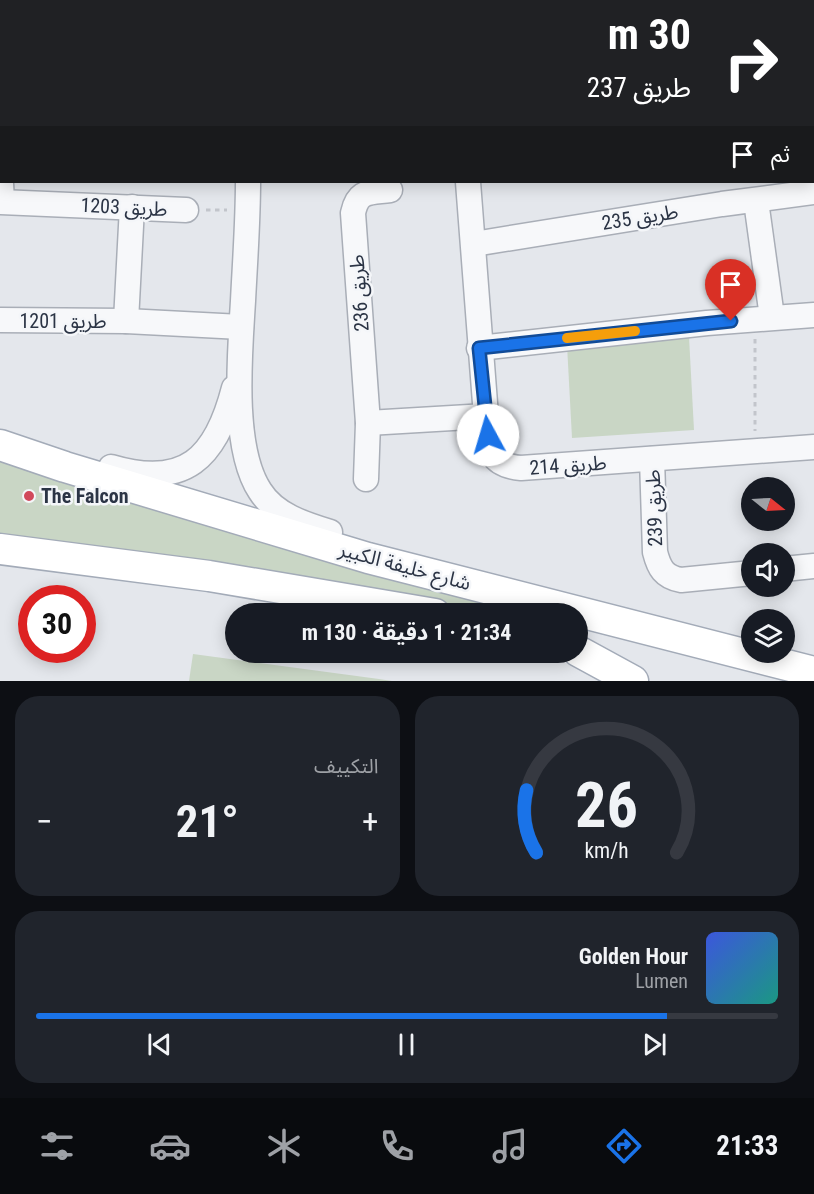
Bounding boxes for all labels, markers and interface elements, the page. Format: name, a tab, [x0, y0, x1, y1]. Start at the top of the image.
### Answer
text: 30 m	[608, 10, 691, 59]
icon: right	[712, 24, 790, 102]
text: طريق 237	[587, 72, 691, 104]
icon: arrive	[726, 138, 759, 171]
text: ثم	[771, 142, 790, 167]
street label: طريق 1203	[80, 193, 168, 222]
street label: طريق 235	[600, 199, 680, 236]
street label: طريق 236	[344, 254, 375, 332]
pin	[705, 259, 756, 321]
icon: arrive	[714, 268, 747, 301]
street label: طريق 1201	[19, 309, 107, 334]
position arrow	[456, 403, 520, 467]
street label: طريق 214	[529, 450, 607, 481]
street label: طريق 239	[641, 469, 668, 547]
north arrow	[741, 477, 795, 531]
map controls	[741, 477, 795, 663]
place label: The Falcon	[41, 484, 129, 508]
marker: The Falcon	[22, 489, 36, 503]
street label: شارع خليفة الكبير	[335, 537, 473, 598]
button: sound	[741, 543, 795, 597]
speed limit sign: 30	[18, 585, 96, 663]
button: layers	[741, 609, 795, 663]
text: 21:34 · 1 دقيقة · 130 m	[302, 620, 511, 645]
text: التكييف	[314, 754, 379, 778]
text: 26	[575, 769, 638, 842]
text: 21°	[176, 795, 239, 848]
text: −	[36, 802, 53, 841]
text: +	[362, 802, 378, 841]
text: km/h	[585, 838, 629, 863]
text: Golden Hour	[579, 944, 688, 969]
text: Lumen	[635, 969, 688, 993]
icon: previous	[143, 1028, 176, 1061]
icon: pause	[390, 1028, 423, 1061]
icon: next	[638, 1028, 671, 1061]
icon: filters	[36, 1125, 78, 1167]
icon: car	[149, 1125, 191, 1167]
icon: climate	[263, 1125, 305, 1167]
icon: phone	[376, 1125, 418, 1167]
icon: music	[489, 1125, 531, 1167]
icon: directions	[603, 1125, 645, 1167]
text: 21:33	[716, 1130, 778, 1162]

